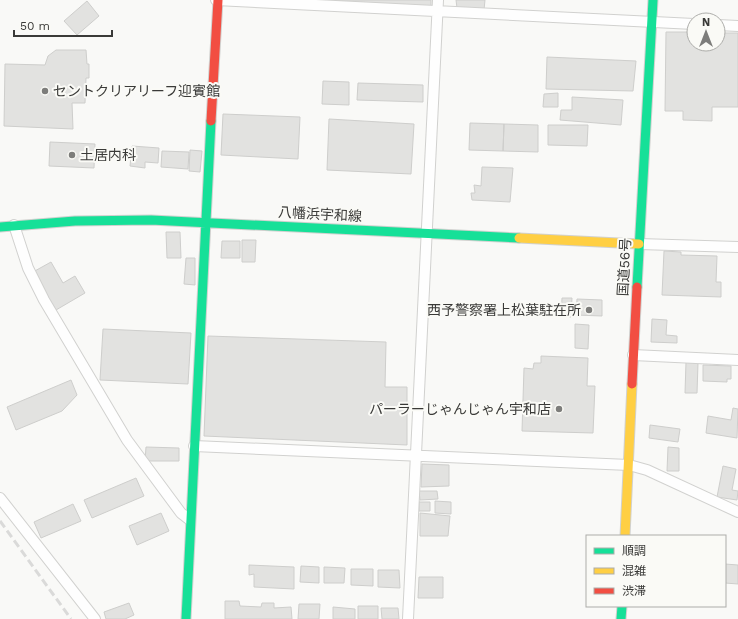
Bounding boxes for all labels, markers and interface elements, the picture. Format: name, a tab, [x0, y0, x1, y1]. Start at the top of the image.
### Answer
scale bar	[14, 12, 112, 38]
north arrow	[686, 12, 726, 52]
text: N	[702, 16, 710, 29]
text: 50 m	[20, 19, 50, 33]
place label: セントクリアリーフ迎賓館	[53, 83, 220, 99]
marker: セントクリアリーフ迎賓館	[40, 86, 50, 96]
place label: 土居内科	[80, 147, 136, 163]
marker: 土居内科	[67, 150, 77, 160]
street label: 八幡浜宇和線	[278, 204, 362, 224]
street label: 国道56号	[614, 237, 634, 297]
place label: 西予警察署上松葉駐在所	[427, 302, 581, 318]
marker: 西予警察署上松葉駐在所	[584, 305, 594, 315]
place label: パーラーじゃんじゃん宇和店	[369, 401, 551, 417]
marker: パーラーじゃんじゃん宇和店	[554, 404, 564, 414]
legend	[586, 535, 726, 607]
text: 順調	[622, 544, 646, 558]
text: 混雑	[622, 564, 646, 578]
text: 渋滞	[622, 584, 646, 598]

